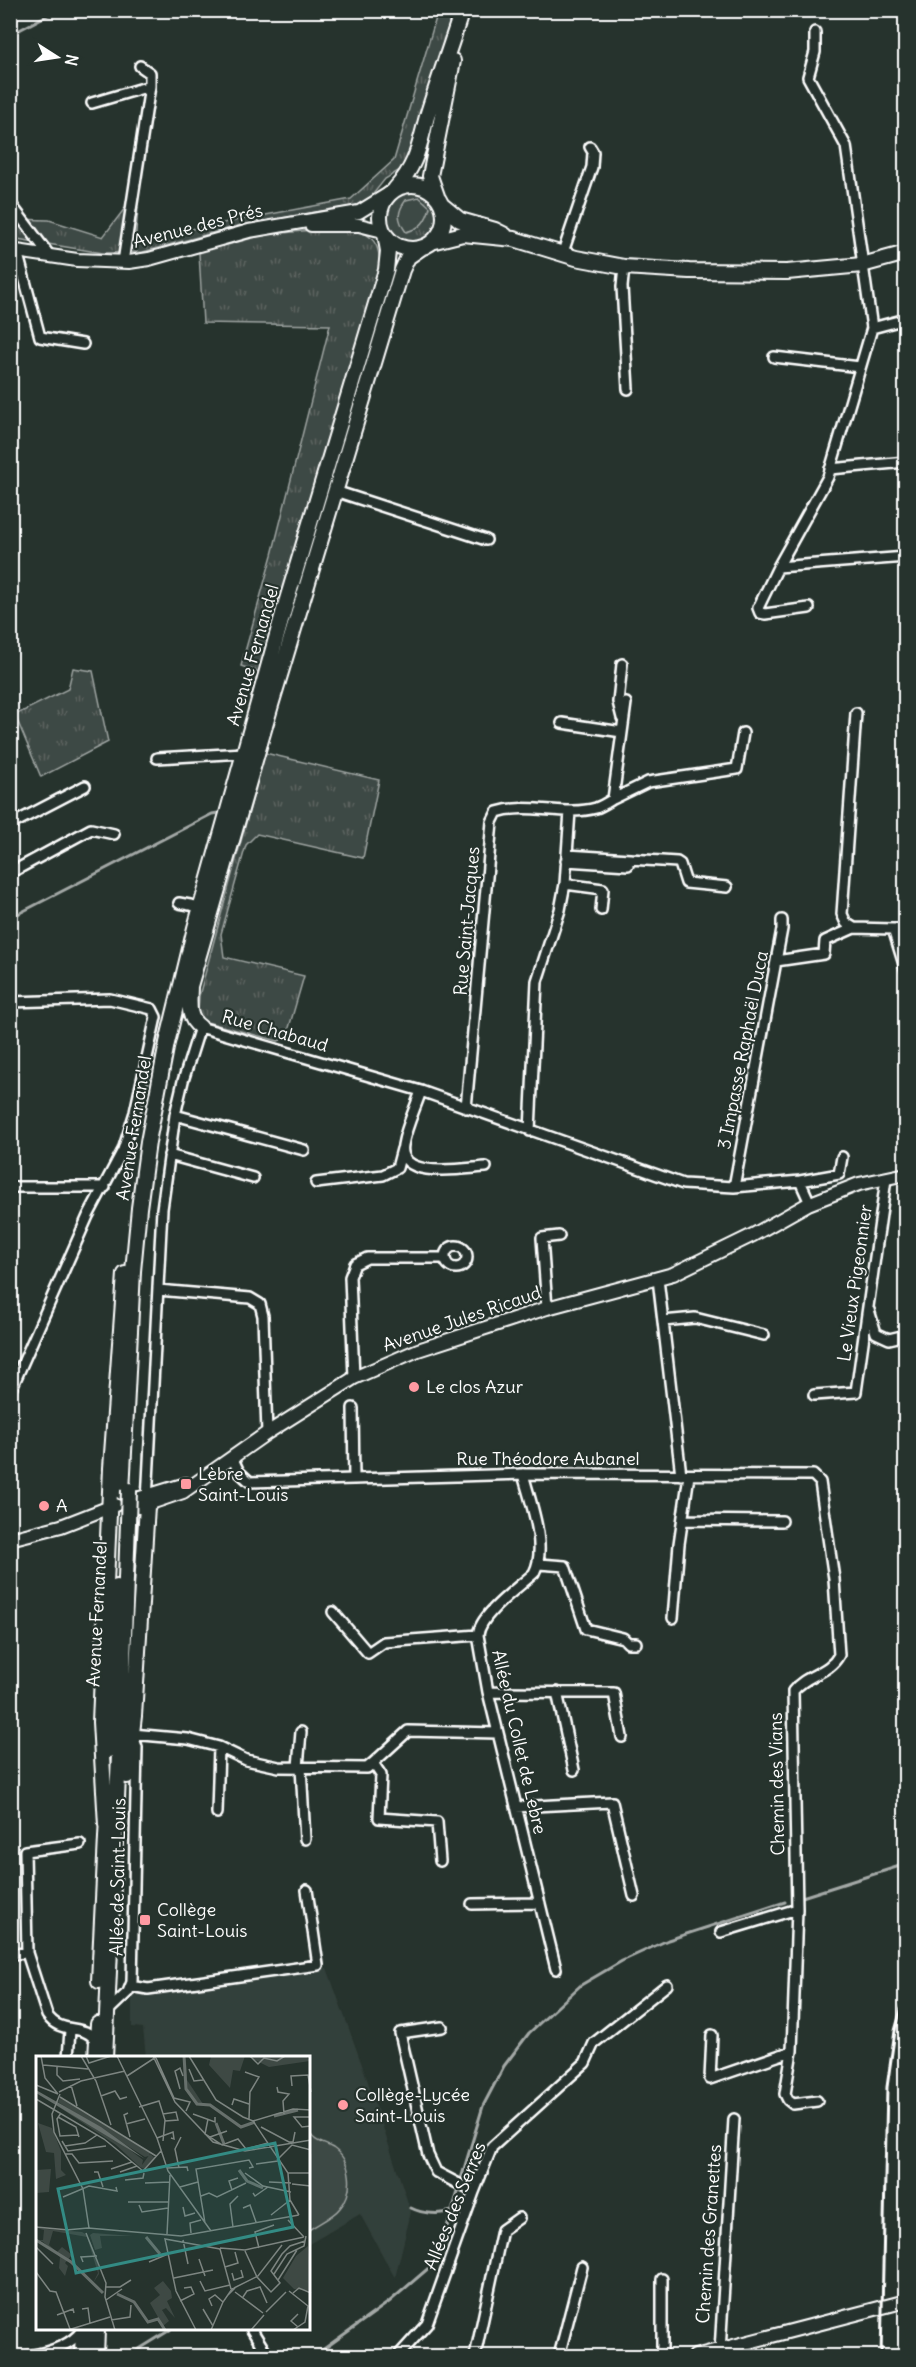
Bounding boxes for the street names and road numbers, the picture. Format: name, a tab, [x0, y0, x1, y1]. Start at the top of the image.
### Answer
street label: Avenue des Prés	[131, 198, 265, 253]
street label: Avenue Fernandel	[221, 581, 284, 728]
street label: Rue Saint-Jacques	[449, 845, 484, 996]
street label: 3 Impasse Raphaël Duca	[712, 949, 773, 1151]
street label: Rue Chabaud	[219, 1004, 331, 1057]
street label: Avenue Fernandel	[111, 1054, 156, 1202]
street label: Le Vieux Pigeonnier	[832, 1202, 877, 1363]
street label: Avenue Jules Ricaud	[380, 1280, 545, 1356]
street label: Rue Théodore Aubanel	[456, 1447, 640, 1470]
street label: Avenue Fernandel	[81, 1540, 112, 1688]
street label: Allée du Collet de Lebre	[487, 1647, 552, 1836]
street label: Chemin des Vians	[764, 1712, 789, 1856]
street label: Allée de Saint-Louis	[105, 1798, 130, 1956]
street label: Allées des Serres	[418, 2138, 491, 2273]
street label: Chemin des Granettes	[691, 2144, 726, 2324]

